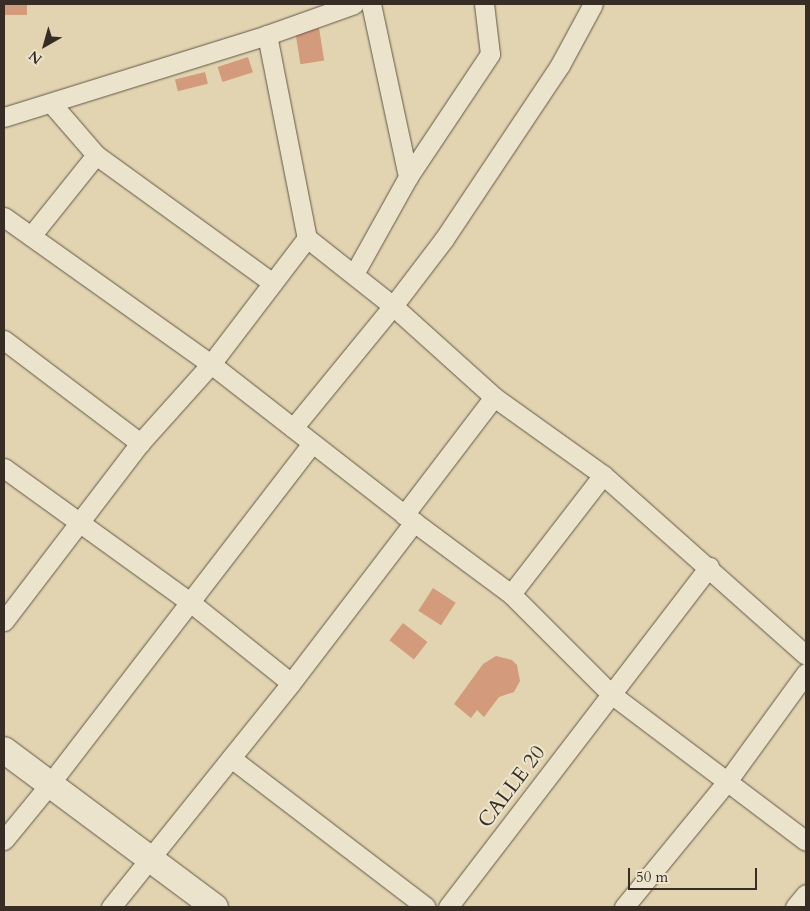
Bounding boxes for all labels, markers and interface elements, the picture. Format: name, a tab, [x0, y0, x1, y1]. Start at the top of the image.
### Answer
north arrow	[20, 20, 70, 70]
text: N	[25, 46, 46, 68]
street label: CALLE 20	[473, 741, 551, 833]
scale bar	[630, 858, 759, 890]
text: 50 m	[636, 867, 668, 887]

